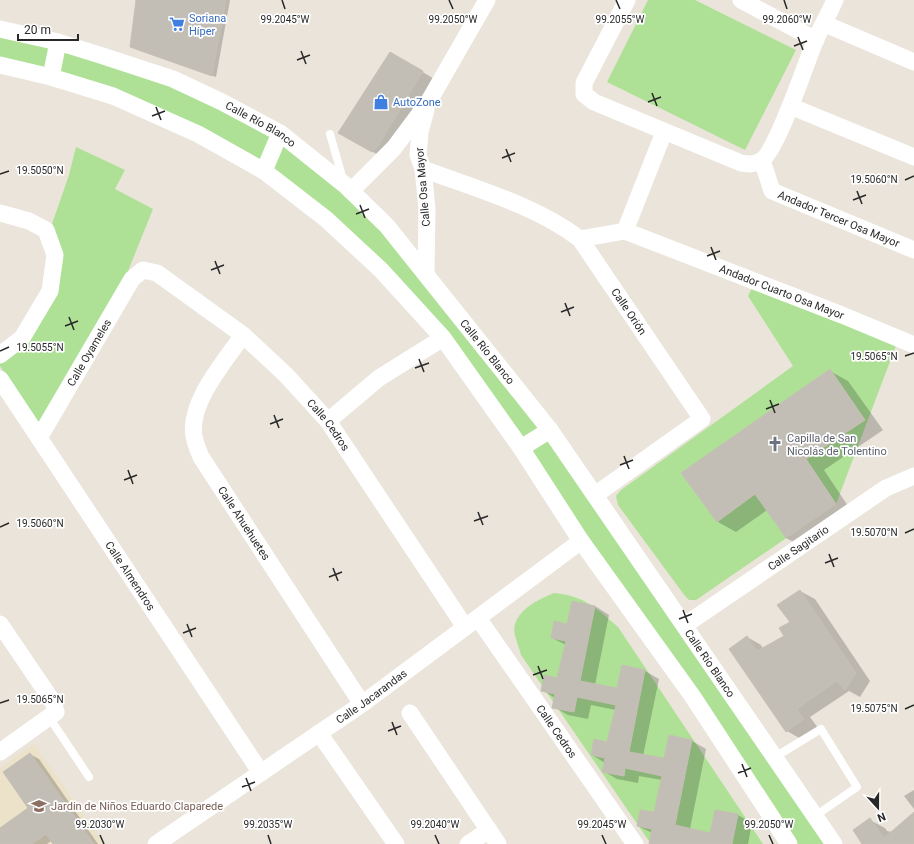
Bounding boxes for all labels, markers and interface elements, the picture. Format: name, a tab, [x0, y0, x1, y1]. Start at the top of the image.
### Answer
place label: Soriana Híper	[189, 12, 226, 38]
text: 99.2045°W	[261, 14, 310, 25]
text: 99.2050°W	[429, 14, 478, 25]
text: 99.2055°W	[596, 14, 645, 25]
text: 99.2060°W	[763, 14, 812, 25]
supermarket icon: Soriana Híper	[168, 15, 186, 33]
scale bar	[18, 16, 78, 42]
text: 20 m	[24, 23, 51, 37]
shop icon: AutoZone	[372, 93, 390, 111]
place label: AutoZone	[393, 96, 441, 109]
street label: Calle Río Blanco	[223, 99, 299, 150]
street label: Calle Osa Mayor	[413, 146, 433, 227]
text: 19.5050°N	[16, 165, 64, 176]
text: 19.5060°N	[850, 174, 898, 185]
street label: Andador Tercer Osa Mayor	[776, 188, 902, 250]
street label: Andador Cuarto Osa Mayor	[718, 262, 847, 322]
street label: Calle Orión	[609, 286, 649, 337]
street label: Calle Oyameles	[64, 316, 114, 388]
street label: Calle Río Blanco	[458, 317, 517, 387]
text: 19.5055°N	[16, 342, 64, 353]
text: 19.5065°N	[850, 351, 898, 362]
street label: Calle Cedros	[304, 396, 353, 453]
place label: Capilla de San Nicolás de Tolentino	[787, 432, 887, 458]
church icon: Capilla de San Nicolás de Tolentino	[766, 435, 784, 453]
street label: Calle Ahuehuetes	[215, 484, 273, 563]
text: 19.5060°N	[16, 518, 64, 529]
street label: Calle Sagitario	[765, 523, 831, 573]
text: 19.5070°N	[850, 527, 898, 538]
street label: Calle Almendros	[103, 539, 158, 613]
street label: Calle Río Blanco	[682, 627, 738, 700]
street label: Calle Jacarandas	[333, 666, 410, 726]
text: 19.5065°N	[16, 694, 64, 705]
street label: Calle Cedros	[534, 702, 580, 761]
text: 19.5075°N	[850, 703, 898, 714]
north arrow	[858, 788, 898, 828]
school or university icon: Jardin de Niños Eduardo Claparede	[30, 797, 48, 815]
place label: Jardin de Niños Eduardo Claparede	[51, 800, 223, 813]
text: N	[875, 809, 887, 824]
text: 99.2030°W	[76, 819, 125, 830]
text: 99.2035°W	[244, 819, 293, 830]
text: 99.2040°W	[411, 819, 460, 830]
text: 99.2045°W	[578, 819, 627, 830]
text: 99.2050°W	[745, 819, 794, 830]

